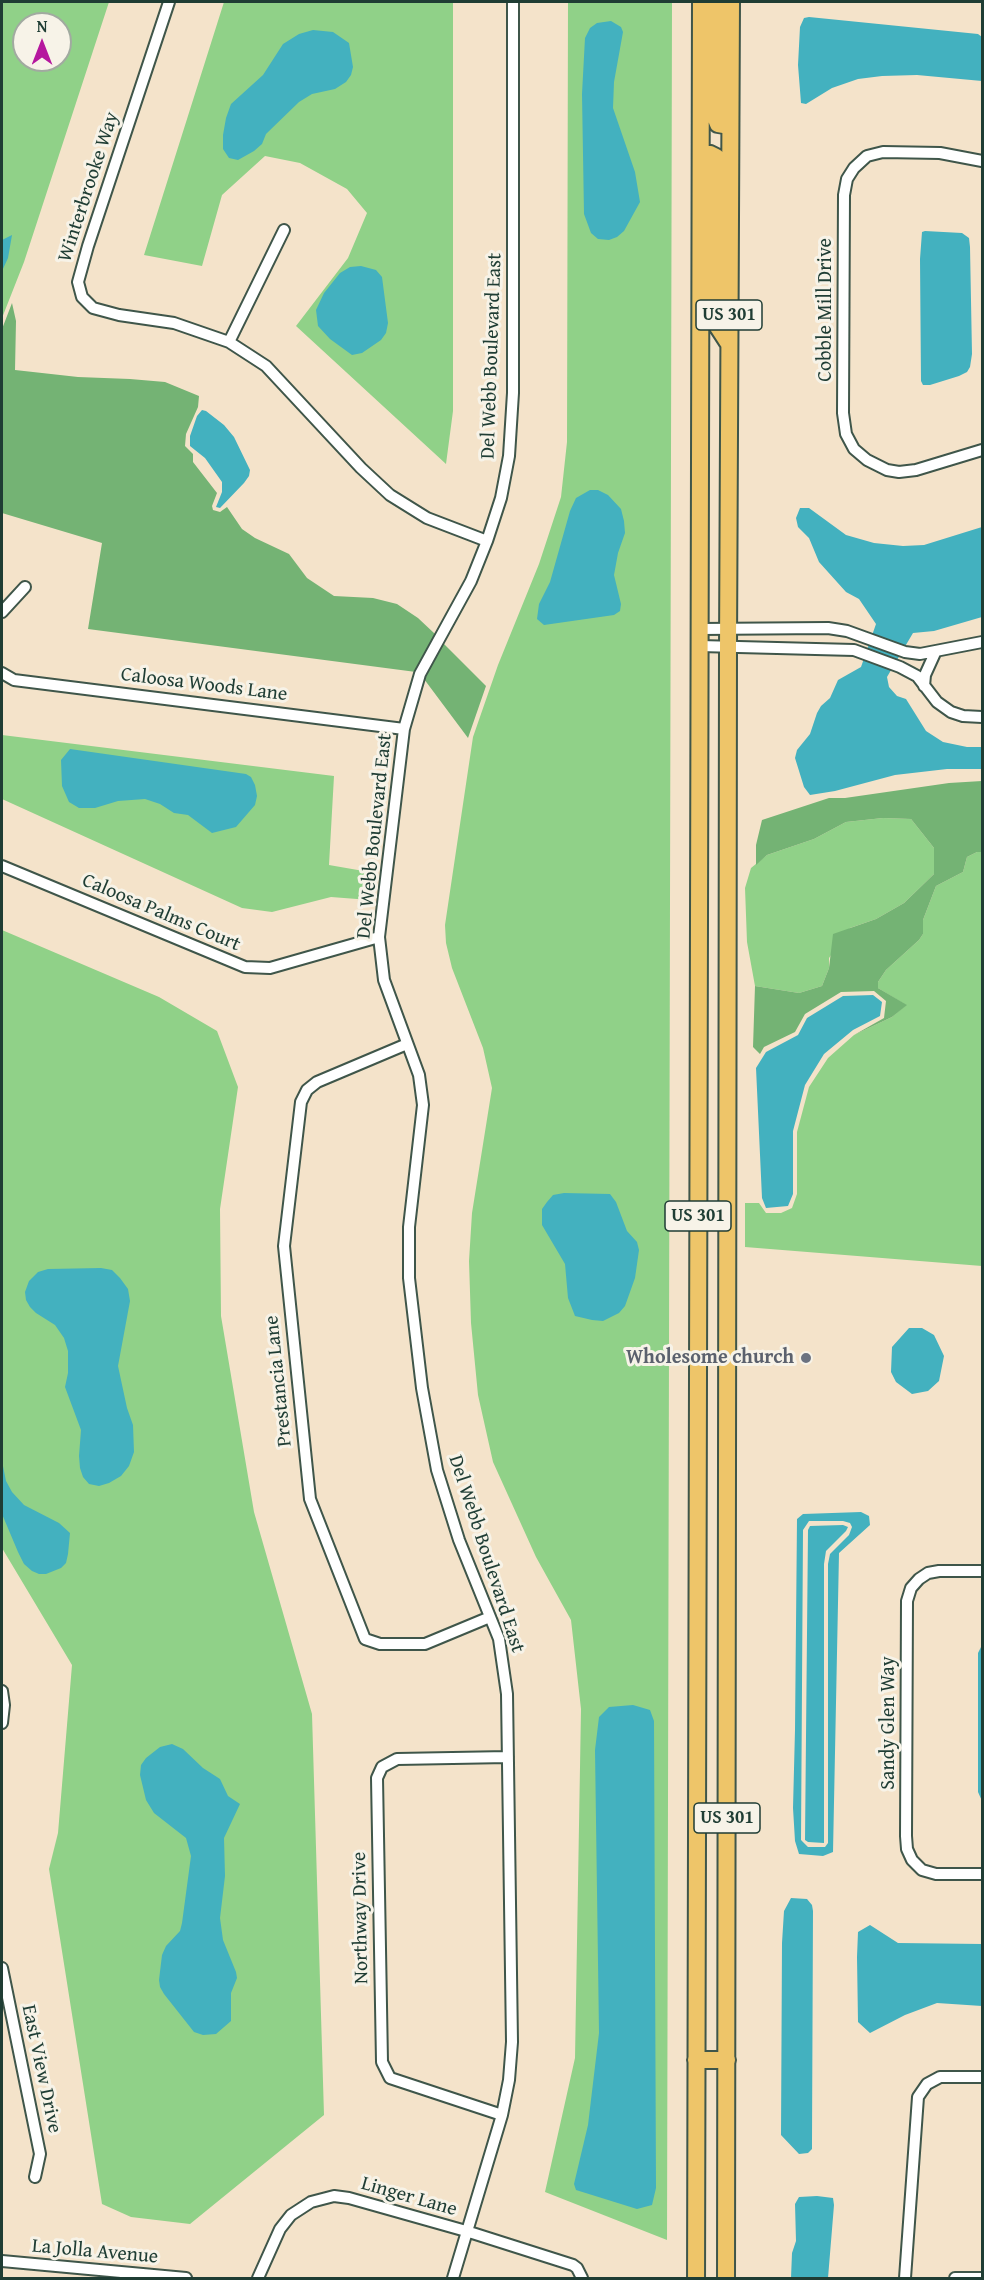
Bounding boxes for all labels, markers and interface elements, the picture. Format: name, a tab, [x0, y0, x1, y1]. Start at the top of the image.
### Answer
north arrow	[12, 12, 72, 72]
text: N	[37, 14, 47, 38]
street label: Winterbrooke Way	[53, 109, 125, 265]
street label: Cobble Mill Drive	[814, 238, 838, 382]
street label: Del Webb Boulevard East	[476, 252, 508, 460]
road number: US 301	[696, 300, 762, 330]
street label: Caloosa Woods Lane	[119, 663, 289, 707]
street label: Del Webb Boulevard East	[352, 732, 398, 940]
street label: Caloosa Palms Court	[78, 869, 244, 957]
road number: US 301	[665, 1201, 731, 1231]
street label: Prestancia Lane	[260, 1314, 298, 1448]
place label: Wholesome church	[626, 1346, 794, 1370]
marker: Wholesome church	[799, 1351, 813, 1365]
street label: Del Webb Boulevard East	[443, 1452, 529, 1656]
street label: Sandy Glen Way	[877, 1656, 901, 1790]
road number: US 301	[694, 1803, 760, 1833]
street label: Northway Drive	[348, 1852, 374, 1984]
street label: East View Drive	[16, 2003, 66, 2135]
street label: Linger Lane	[358, 2172, 460, 2222]
street label: La Jolla Avenue	[31, 2235, 159, 2269]

